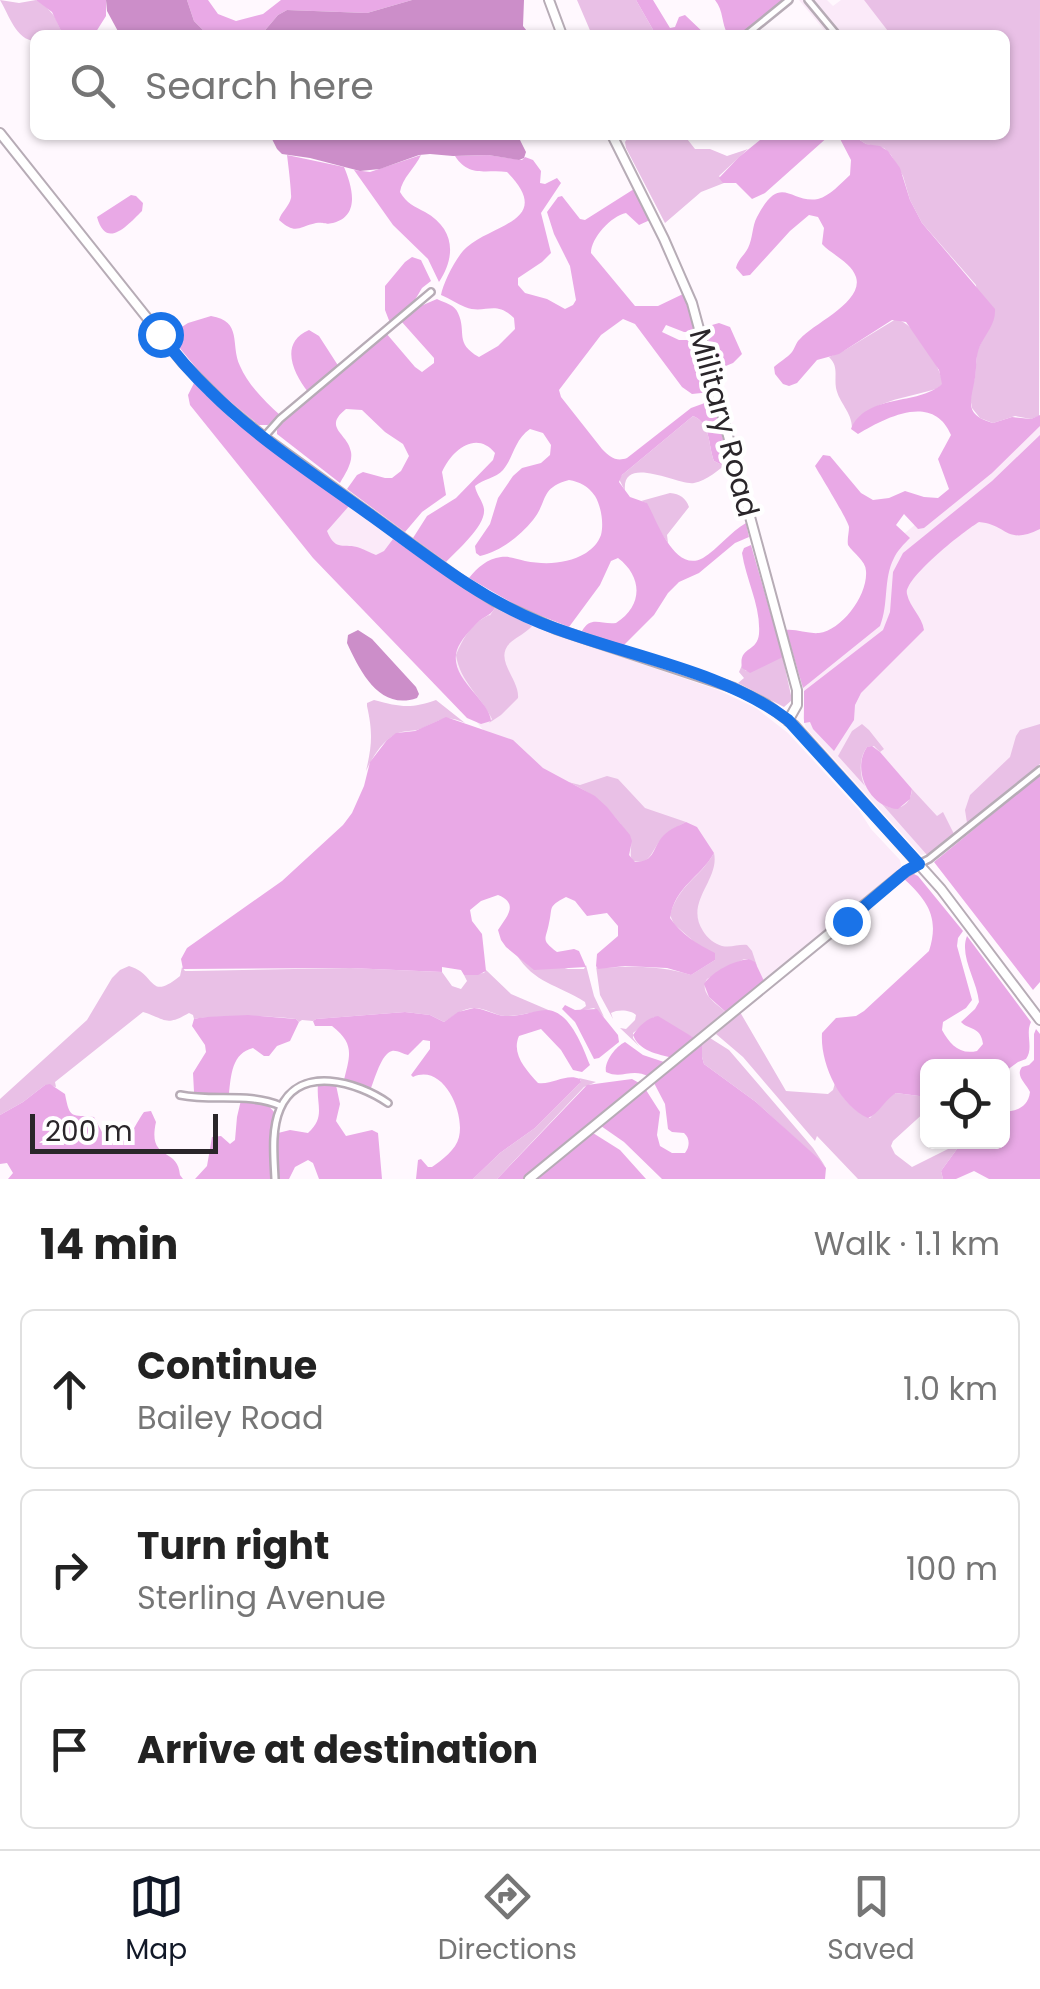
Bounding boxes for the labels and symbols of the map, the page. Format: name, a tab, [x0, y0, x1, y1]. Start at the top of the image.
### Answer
route start	[138, 312, 184, 358]
street label: Military Road	[679, 324, 770, 522]
route end	[825, 899, 871, 945]
scale bar	[30, 1109, 218, 1154]

